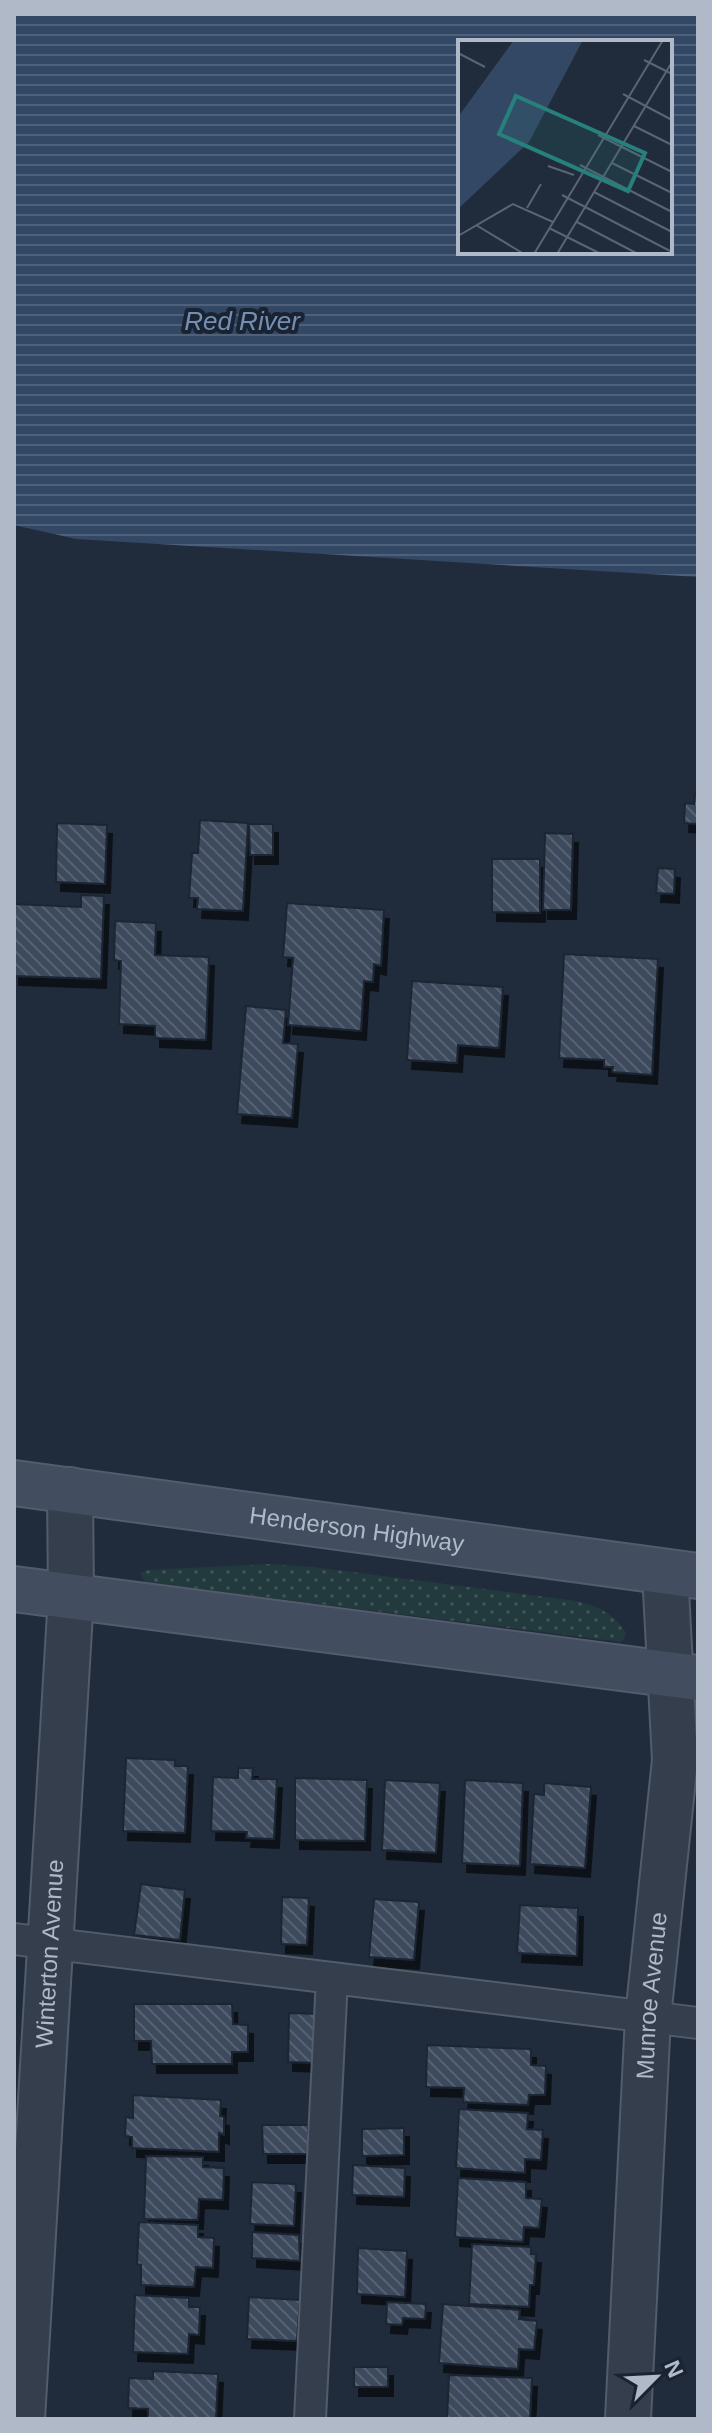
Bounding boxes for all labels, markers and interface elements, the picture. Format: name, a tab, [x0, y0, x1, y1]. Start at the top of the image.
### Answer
inset map	[458, 40, 672, 254]
water label: Red River	[184, 306, 301, 336]
street label: Henderson Highway	[248, 1501, 466, 1557]
street label: Winterton Avenue	[30, 1859, 68, 2049]
street label: Munroe Avenue	[631, 1911, 672, 2080]
north arrow	[616, 2337, 696, 2417]
text: N	[659, 2357, 688, 2381]

